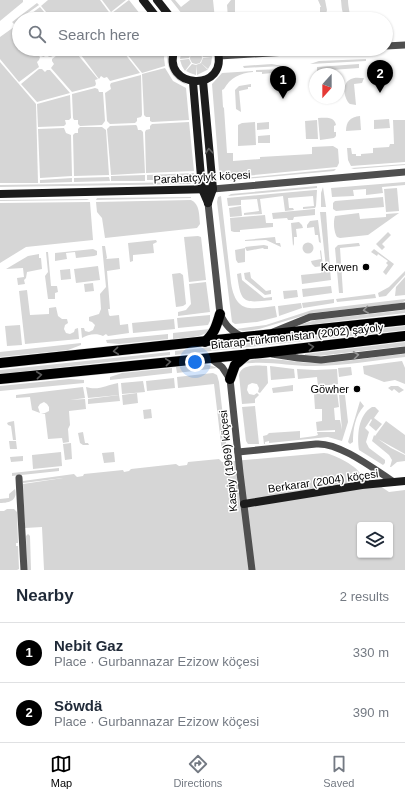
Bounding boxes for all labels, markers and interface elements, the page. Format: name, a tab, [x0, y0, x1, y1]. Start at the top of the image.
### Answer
search box	[12, 12, 393, 56]
icon: search	[26, 23, 48, 45]
text: Search here	[58, 26, 140, 43]
pin: 2	[367, 60, 393, 93]
pin: 1	[270, 66, 296, 99]
north arrow	[309, 68, 345, 104]
one-way arrow	[205, 148, 214, 154]
street label: Parahatçylyk köçesi	[153, 168, 251, 186]
place label: Kerwen	[321, 261, 358, 273]
marker: Kerwen	[361, 262, 371, 272]
one-way arrow	[363, 305, 369, 314]
street label: Bitarap Türkmenistan (2002) şaýoly	[210, 321, 384, 351]
one-way arrow	[308, 343, 314, 352]
one-way arrow	[113, 346, 119, 355]
one-way arrow	[353, 351, 359, 360]
your location	[185, 352, 205, 372]
one-way arrow	[165, 357, 171, 366]
one-way arrow	[36, 371, 42, 380]
place label: Göwher	[310, 383, 349, 395]
marker: Göwher	[352, 384, 362, 394]
street label: Kaspiy (1969) köçesi	[217, 410, 239, 512]
street label: Berkarar (2004) köçesi	[267, 467, 379, 495]
map controls	[357, 522, 393, 558]
button: layers	[357, 522, 393, 558]
text: Nearby	[16, 586, 74, 605]
text: 2 results	[340, 589, 389, 604]
text: Nebit Gaz	[54, 637, 123, 654]
text: 1	[25, 645, 33, 660]
text: 330 m	[353, 645, 389, 660]
text: Place · Gurbannazar Ezizow köçesi	[54, 654, 259, 669]
text: Söwdä	[54, 697, 102, 714]
text: 2	[25, 705, 33, 720]
text: 390 m	[353, 705, 389, 720]
text: Place · Gurbannazar Ezizow köçesi	[54, 714, 259, 729]
tab: Map	[50, 753, 72, 789]
tab: Directions	[173, 753, 222, 789]
tab: Saved	[323, 753, 354, 789]

